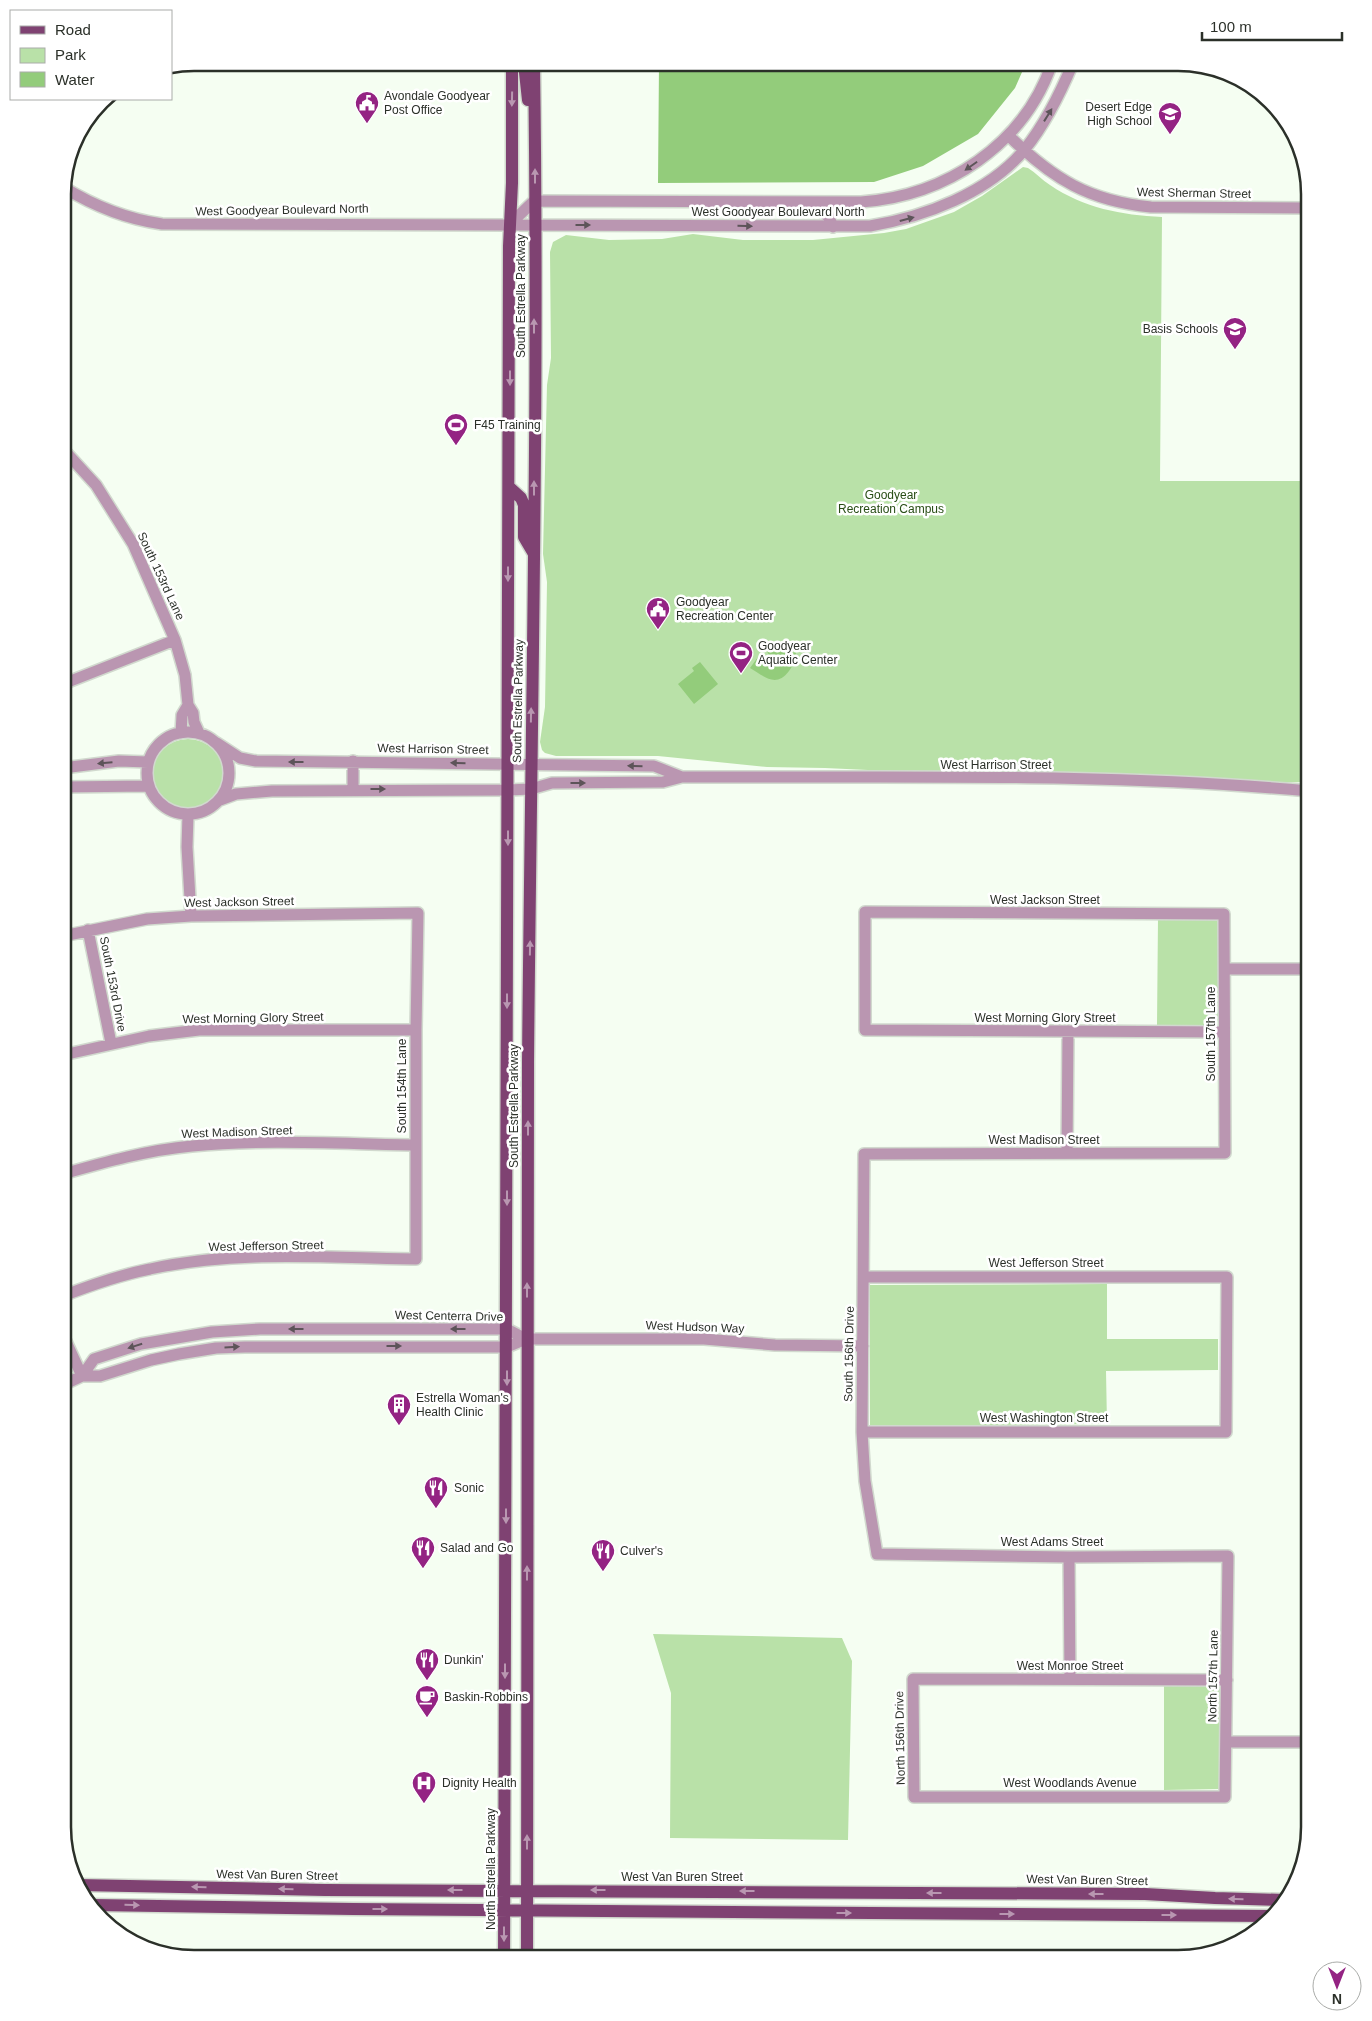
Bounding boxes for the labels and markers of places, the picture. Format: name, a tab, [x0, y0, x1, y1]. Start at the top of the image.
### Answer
place label: Avondale Goodyear Post Office	[384, 89, 490, 117]
public building icon: Avondale Goodyear Post Office	[354, 90, 380, 124]
place label: Desert Edge High School	[1085, 100, 1152, 128]
school or university icon: Desert Edge High School	[1157, 101, 1183, 135]
school or university icon: Basis Schools	[1222, 316, 1248, 350]
place label: Basis Schools	[1143, 322, 1218, 336]
sports icon: F45 Training	[443, 412, 469, 446]
place label: F45 Training	[474, 418, 541, 432]
place label: Goodyear Recreation Center	[676, 595, 773, 623]
public building icon: Goodyear Recreation Center	[645, 596, 671, 630]
place label: Goodyear Aquatic Center	[758, 639, 837, 667]
sports icon: Goodyear Aquatic Center	[728, 640, 754, 674]
place label: Estrella Woman's Health Clinic	[416, 1391, 509, 1419]
building icon: Estrella Woman's Health Clinic	[386, 1392, 412, 1426]
restaurant icon: Sonic	[423, 1475, 449, 1509]
place label: Sonic	[454, 1481, 484, 1495]
restaurant icon: Salad and Go	[410, 1535, 436, 1569]
restaurant icon: Culver's	[590, 1538, 616, 1572]
place label: Salad and Go	[440, 1541, 514, 1555]
place label: Culver's	[620, 1544, 663, 1558]
restaurant icon: Dunkin'	[414, 1647, 440, 1681]
place label: Dunkin'	[444, 1653, 484, 1667]
cafe icon: Baskin-Robbins	[414, 1684, 440, 1718]
place label: Baskin-Robbins	[444, 1690, 528, 1704]
hospital icon: Dignity Health	[411, 1770, 437, 1804]
place label: Dignity Health	[442, 1776, 517, 1790]

